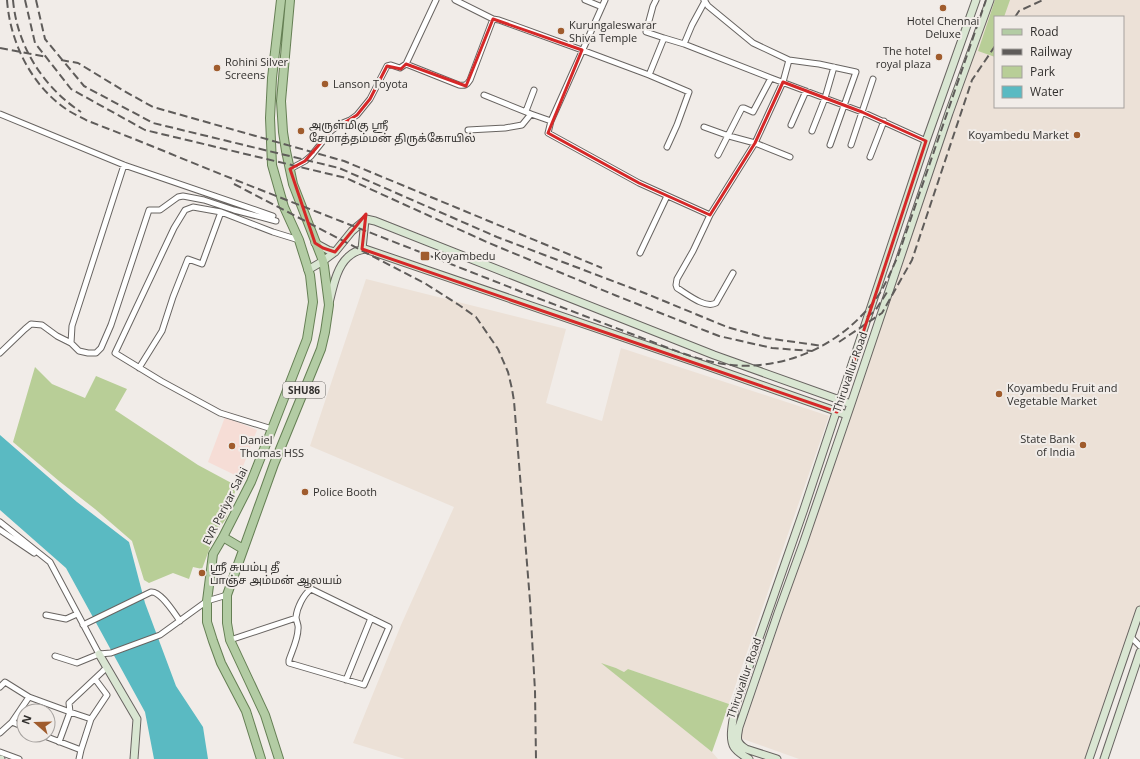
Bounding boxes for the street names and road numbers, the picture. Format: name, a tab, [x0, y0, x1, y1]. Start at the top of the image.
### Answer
street label: Thiruvallur Road	[829, 330, 870, 414]
road number: SHU86	[283, 382, 325, 398]
street label: EVR Periyar Salai	[199, 464, 251, 547]
street label: Thiruvallur Road	[723, 636, 764, 720]

